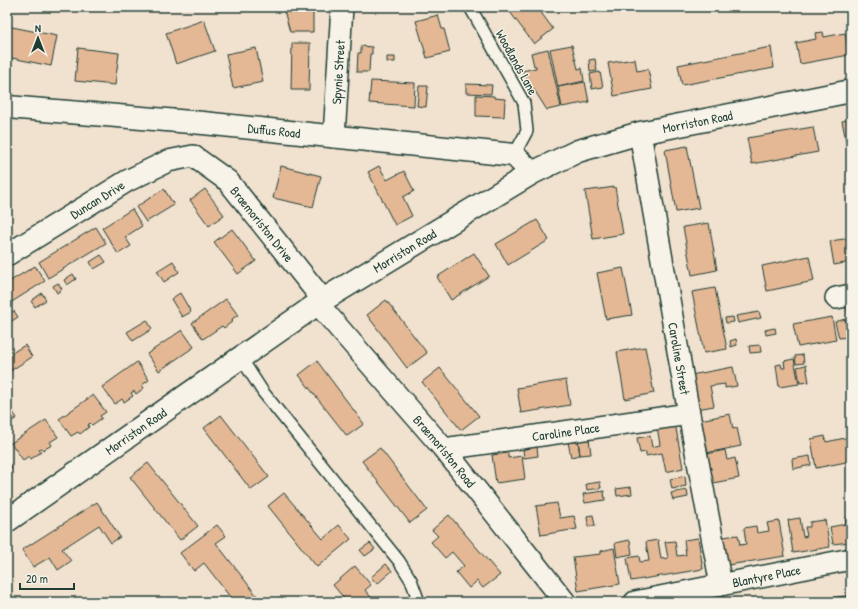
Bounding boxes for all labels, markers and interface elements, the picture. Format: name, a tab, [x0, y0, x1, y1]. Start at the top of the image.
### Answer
north arrow	[18, 18, 58, 58]
text: N	[35, 21, 41, 35]
street label: Woodlands Lane	[492, 26, 542, 98]
street label: Spynie Street	[327, 39, 349, 105]
street label: Morriston Road	[661, 106, 734, 137]
street label: Duffus Road	[247, 119, 301, 142]
street label: Duncan Drive	[67, 176, 128, 223]
street label: Braemoriston Drive	[226, 182, 298, 266]
street label: Morriston Road	[370, 224, 440, 277]
street label: Caroline Street	[664, 321, 695, 397]
street label: Morriston Road	[101, 403, 170, 459]
street label: Braemoriston Road	[409, 411, 480, 491]
street label: Caroline Place	[531, 418, 601, 445]
street label: Blantyre Place	[731, 560, 802, 591]
scale bar	[20, 565, 74, 591]
text: 20 m	[26, 570, 48, 587]

